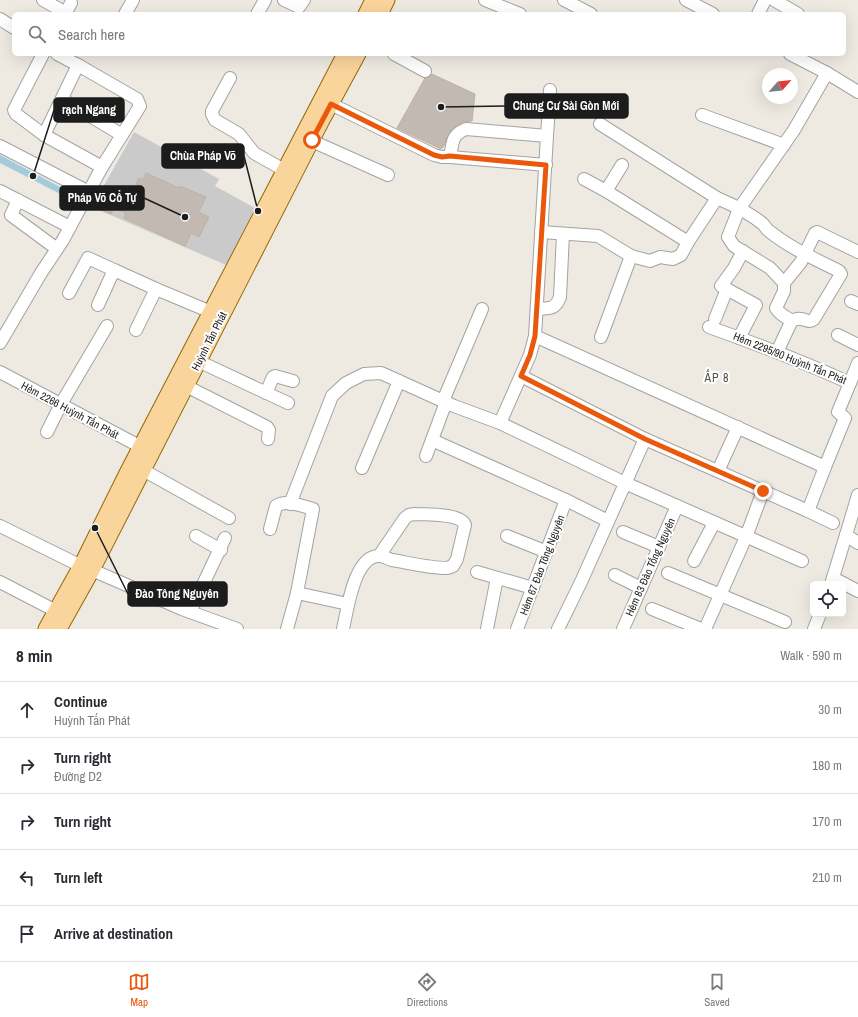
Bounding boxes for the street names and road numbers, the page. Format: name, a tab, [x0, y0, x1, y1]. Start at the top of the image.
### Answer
street label: Huỳnh Tấn Phát	[188, 309, 230, 373]
street label: Hẻm 2295/90 Huỳnh Tấn Phát	[731, 329, 849, 387]
street label: Hẻm 2266 Huỳnh Tấn Phát	[19, 378, 122, 442]
street label: Hẻm 67 Đào Tông Nguyên	[516, 513, 568, 617]
street label: Hẻm 83 Đào Tống Nguyên	[622, 516, 678, 618]

